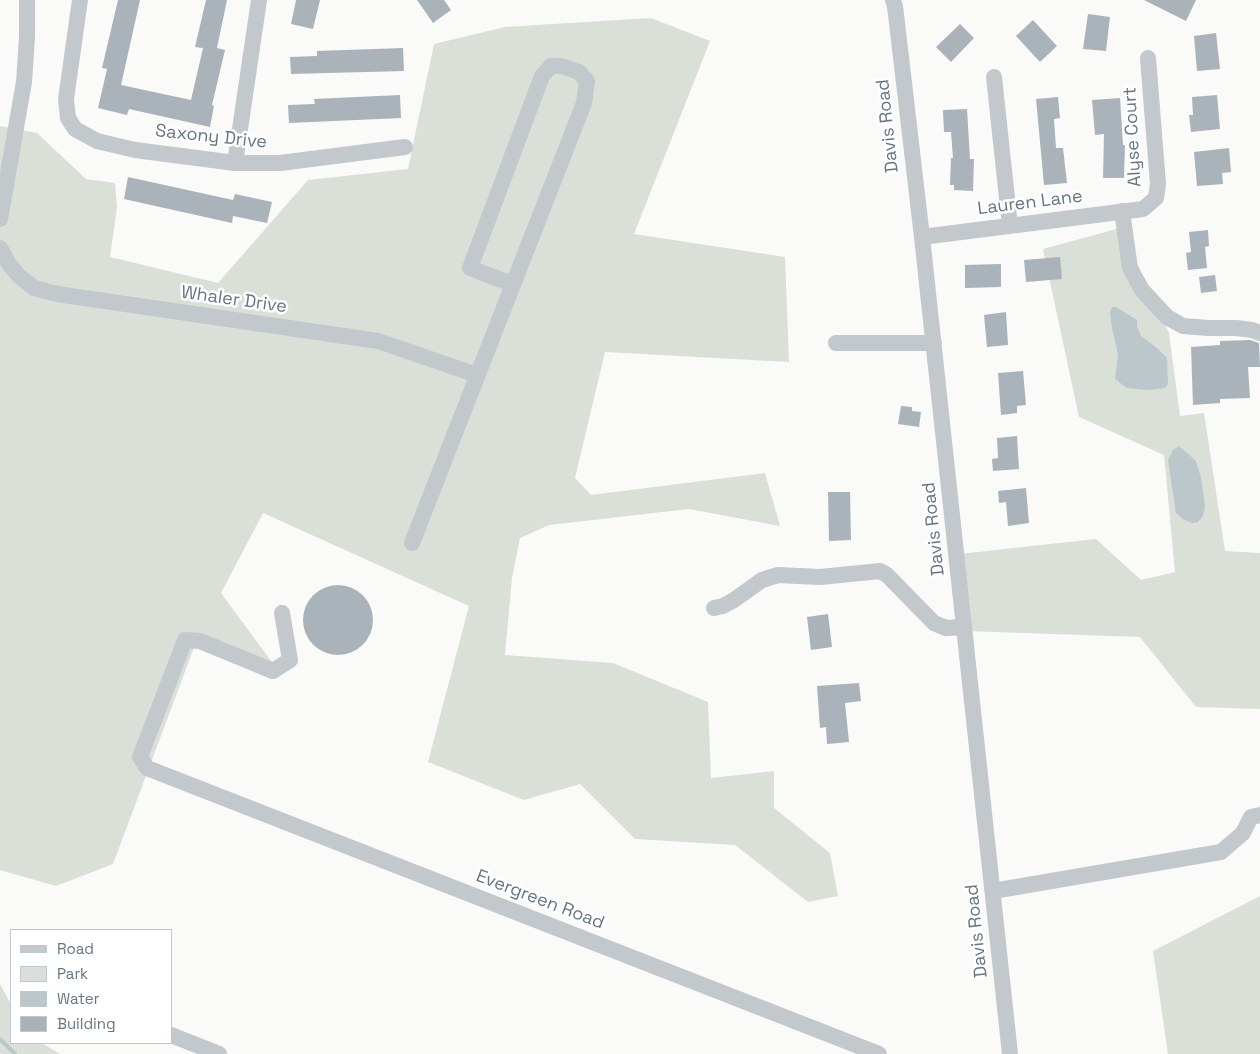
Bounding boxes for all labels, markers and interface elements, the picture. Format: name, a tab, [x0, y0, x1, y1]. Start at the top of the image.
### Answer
street label: Davis Road	[872, 78, 904, 174]
street label: Alyse Court	[1120, 86, 1146, 188]
street label: Saxony Drive	[154, 120, 268, 154]
street label: Lauren Lane	[976, 186, 1084, 220]
street label: Whaler Drive	[180, 282, 288, 318]
street label: Davis Road	[918, 481, 950, 577]
street label: Evergreen Road	[473, 866, 607, 934]
street label: Davis Road	[961, 883, 993, 979]
legend	[10, 929, 172, 1044]
text: Road	[57, 939, 94, 958]
text: Park	[57, 964, 88, 983]
text: Water	[57, 989, 99, 1008]
text: Building	[57, 1014, 116, 1033]

